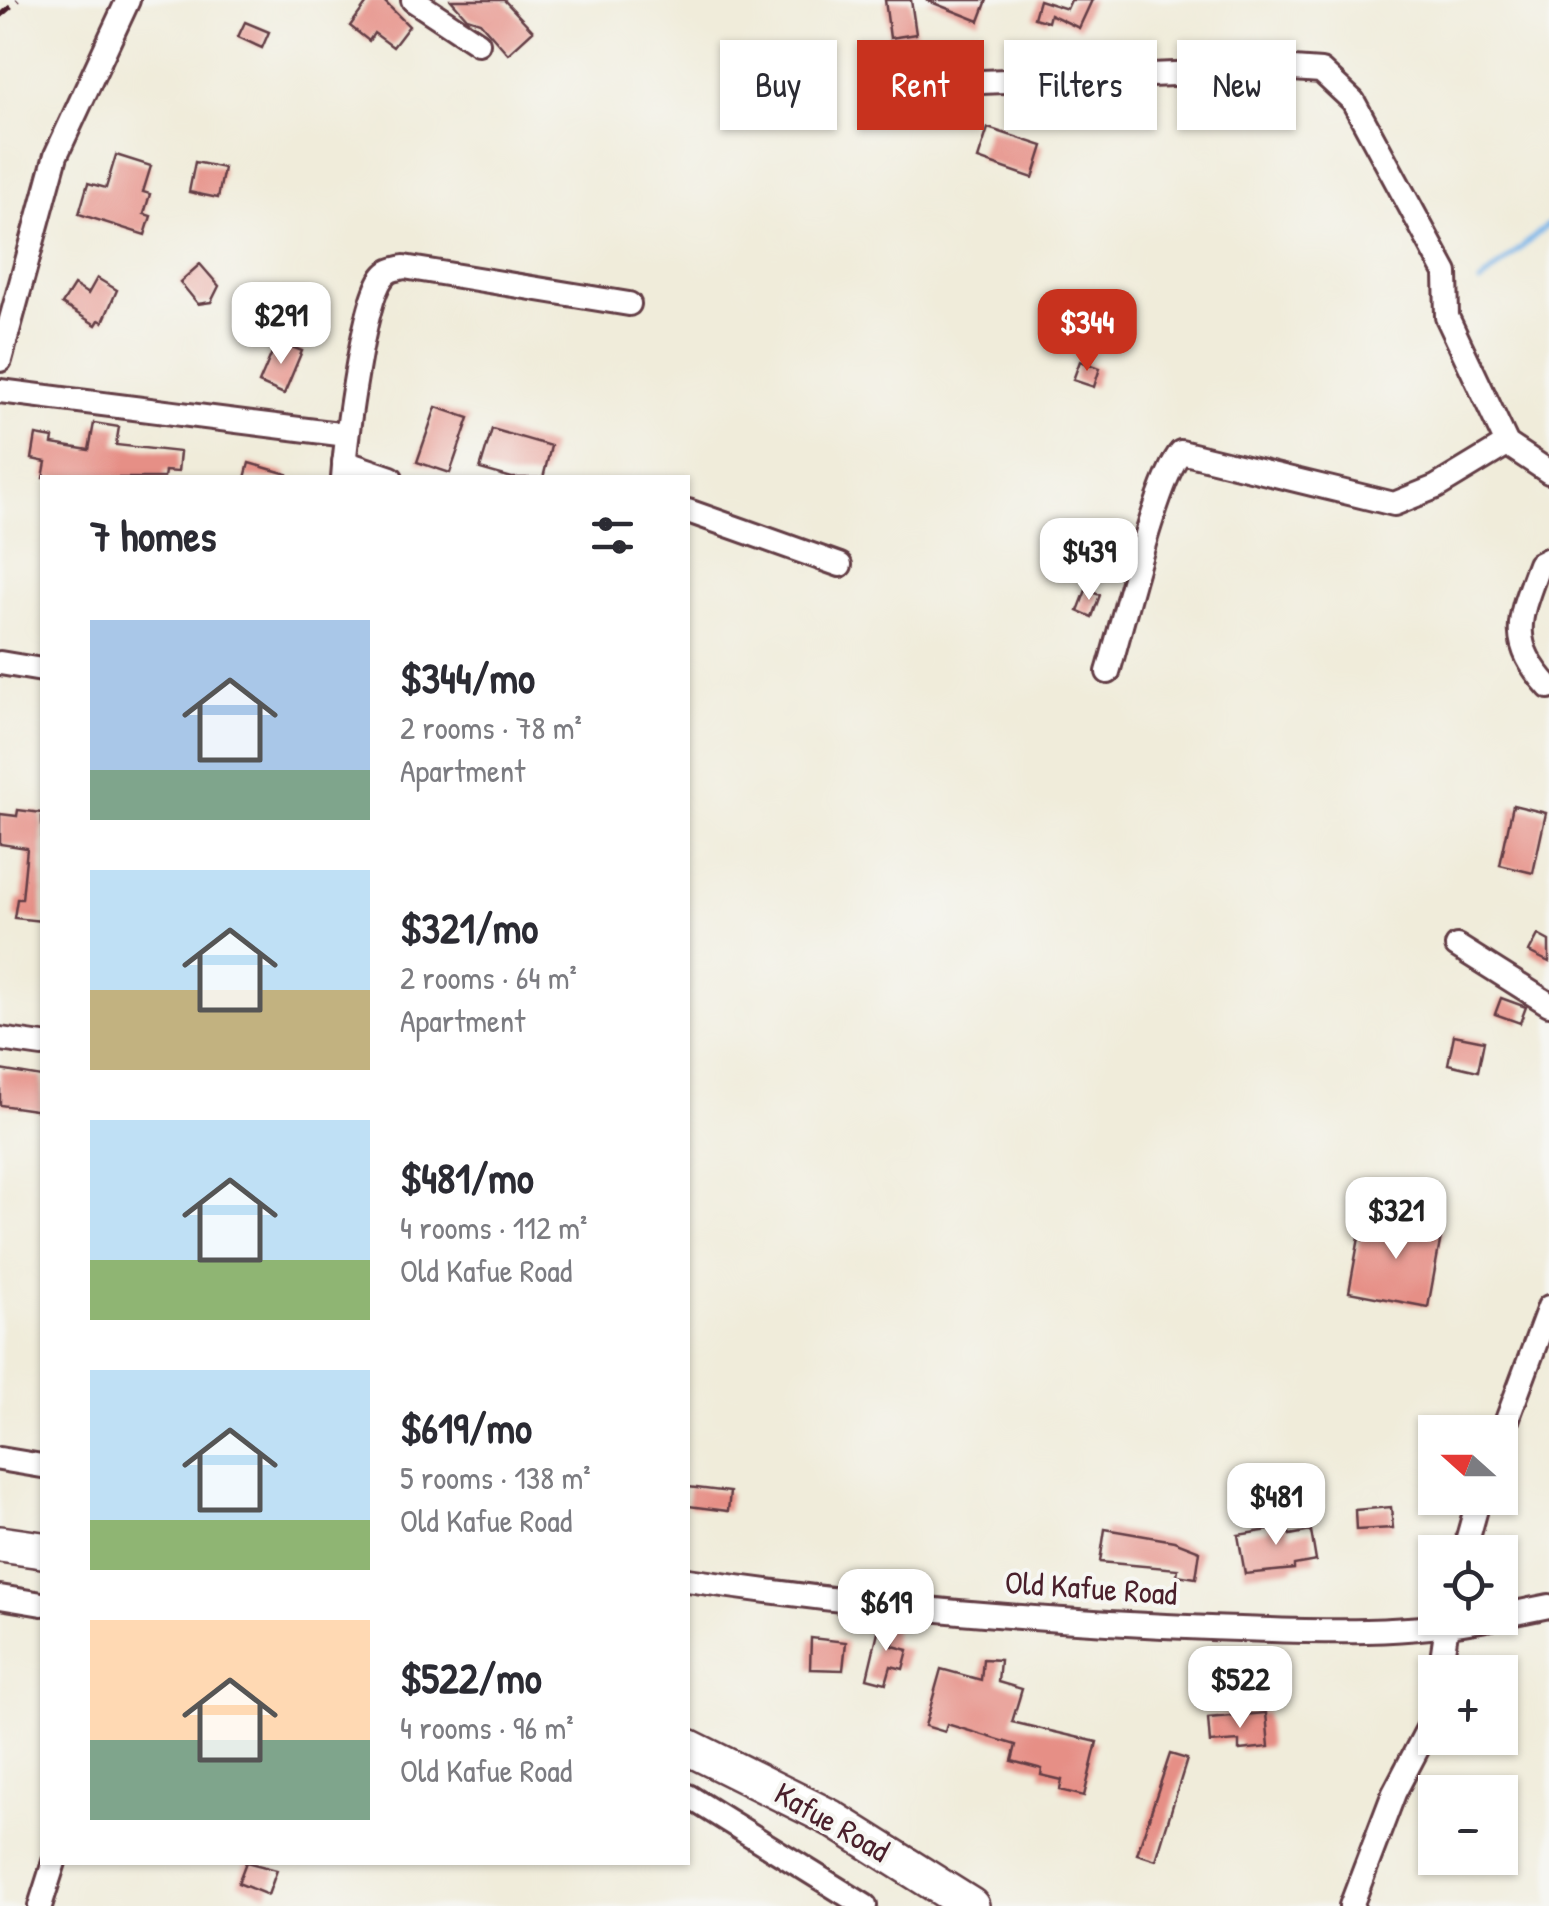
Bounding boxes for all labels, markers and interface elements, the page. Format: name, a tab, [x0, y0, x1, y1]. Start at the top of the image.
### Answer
chip: Buy	[720, 40, 837, 130]
chip: Rent	[857, 40, 984, 130]
chip: Filters	[1004, 40, 1157, 130]
chip: New	[1177, 40, 1296, 130]
pin: $291	[222, 282, 340, 367]
pin: $344	[1028, 289, 1146, 374]
text: $291	[254, 293, 308, 336]
text: $344	[1060, 300, 1114, 343]
text: 7 homes	[90, 507, 216, 564]
icon: filters	[585, 508, 640, 563]
pin: $439	[1030, 518, 1148, 603]
text: $439	[1062, 529, 1116, 572]
text: $344/mo	[400, 649, 535, 706]
icon: home	[170, 660, 290, 780]
text: 2 rooms · 78 m²	[400, 706, 582, 749]
text: Apartment	[400, 749, 525, 792]
text: $321/mo	[400, 899, 538, 956]
icon: home	[170, 910, 290, 1030]
text: 2 rooms · 64 m²	[400, 956, 577, 999]
text: Apartment	[400, 999, 525, 1042]
text: $481/mo	[400, 1149, 534, 1206]
icon: home	[170, 1160, 290, 1280]
pin: $321	[1337, 1177, 1455, 1262]
text: $321	[1367, 1188, 1425, 1231]
text: 4 rooms · 112 m²	[400, 1206, 587, 1249]
text: Old Kafue Road	[400, 1249, 572, 1292]
text: $619/mo	[400, 1399, 532, 1456]
icon: home	[170, 1410, 290, 1530]
north arrow	[1418, 1415, 1518, 1515]
map controls	[1418, 1415, 1518, 1875]
text: 5 rooms · 138 m²	[400, 1456, 591, 1499]
pin: $481	[1217, 1463, 1335, 1548]
text: $481	[1249, 1474, 1303, 1517]
text: Old Kafue Road	[400, 1499, 572, 1542]
button: locate	[1418, 1535, 1518, 1635]
street label: Old Kafue Road	[1004, 1560, 1178, 1615]
pin: $619	[827, 1569, 945, 1654]
text: $619	[860, 1580, 912, 1623]
pin: $522	[1181, 1646, 1299, 1731]
text: $522/mo	[400, 1649, 542, 1706]
button: +	[1418, 1655, 1518, 1755]
text: $522	[1210, 1657, 1270, 1700]
icon: home	[170, 1660, 290, 1780]
text: 4 rooms · 96 m²	[400, 1706, 574, 1749]
text: Old Kafue Road	[400, 1749, 572, 1792]
street label: Kafue Road	[767, 1771, 898, 1872]
button: −	[1418, 1775, 1518, 1875]

